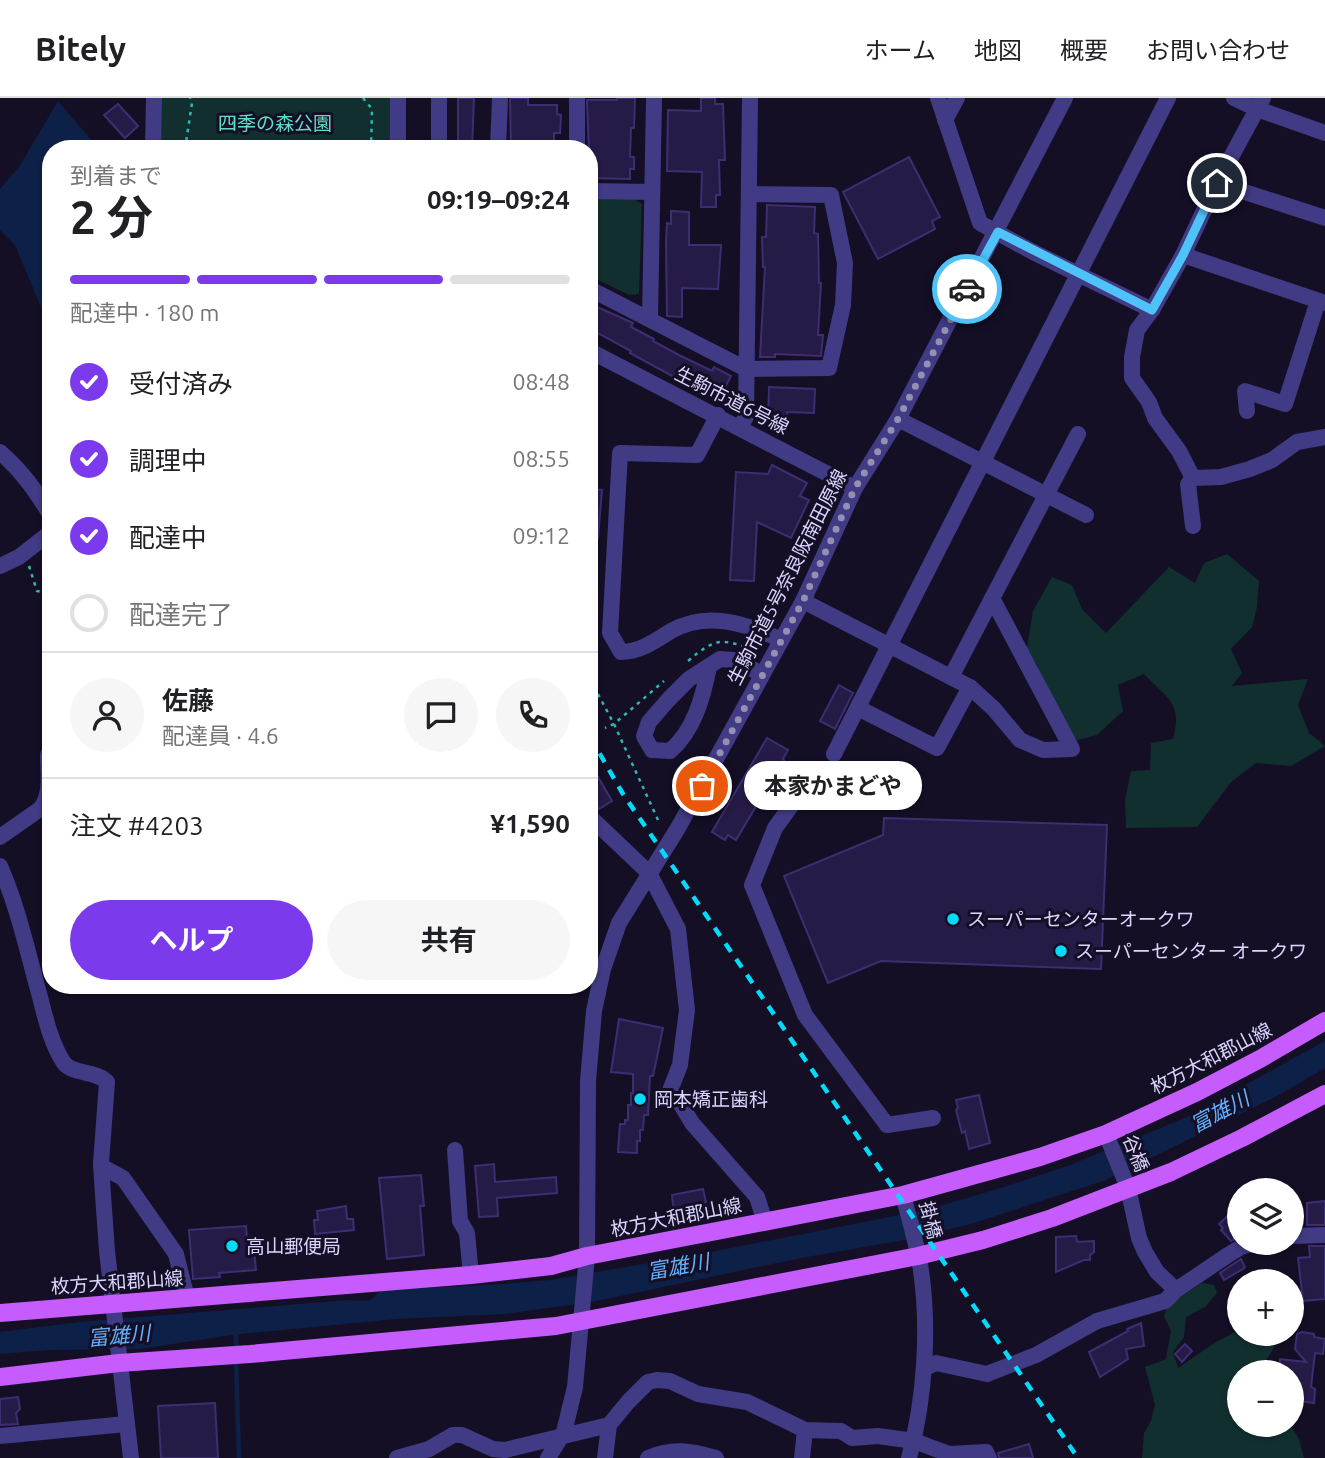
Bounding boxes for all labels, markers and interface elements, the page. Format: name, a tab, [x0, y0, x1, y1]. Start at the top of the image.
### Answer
text: Bitely	[35, 30, 126, 67]
text: ホーム	[865, 37, 936, 64]
text: 地図	[974, 37, 1022, 64]
text: 概要	[1060, 37, 1108, 64]
text: お問い合わせ	[1146, 37, 1290, 64]
park label: 四季の森公園	[218, 112, 332, 134]
pin	[1187, 153, 1247, 213]
text: 到着まで	[70, 163, 162, 188]
icon: home	[1198, 164, 1236, 202]
text: 09:19–09:24	[427, 185, 570, 214]
text: 2 分	[70, 191, 153, 243]
courier	[932, 254, 1002, 324]
icon: car	[948, 270, 986, 308]
text: 配達中 · 180 m	[70, 300, 219, 325]
street label: 生駒市道6号線	[671, 362, 793, 438]
icon: check	[70, 363, 108, 401]
text: 受付済み	[129, 369, 233, 398]
text: 08:48	[512, 369, 570, 394]
icon: check	[70, 440, 108, 478]
text: 調理中	[129, 446, 207, 475]
text: 08:55	[512, 446, 570, 471]
street label: 生駒市道5号奈良阪南田原線	[723, 466, 851, 688]
icon: check	[70, 517, 108, 555]
text: 配達中	[129, 523, 207, 552]
text: 09:12	[512, 523, 570, 548]
text: 配達完了	[129, 600, 233, 629]
button: person	[70, 678, 144, 752]
button: chat	[404, 678, 478, 752]
button: phone	[496, 678, 570, 752]
text: 佐藤	[162, 686, 214, 715]
text: 配達員 · 4.6	[162, 723, 279, 748]
pin	[672, 756, 732, 816]
callout: 本家かまどや	[744, 762, 922, 810]
icon: bag	[683, 767, 721, 805]
text: 本家かまどや	[764, 773, 902, 798]
text: ¥1,590	[490, 809, 570, 838]
text: 注文 #4203	[70, 811, 204, 840]
button: ヘルプ	[70, 900, 313, 980]
button: 共有	[327, 900, 570, 980]
place label: スーパーセンターオークワ	[967, 908, 1195, 930]
marker: スーパーセンターオークワ	[945, 911, 961, 927]
place label: スーパーセンター オークワ	[1075, 940, 1307, 962]
marker: スーパーセンター オークワ	[1053, 943, 1069, 959]
street label: 枚方大和郡山線	[1147, 1018, 1275, 1098]
water label: 富雄川	[1186, 1085, 1255, 1137]
place label: 岡本矯正歯科	[654, 1088, 768, 1110]
marker: 岡本矯正歯科	[632, 1091, 648, 1107]
street label: 谷橋	[1119, 1131, 1153, 1175]
map controls	[1227, 1178, 1304, 1437]
button: layers	[1227, 1178, 1304, 1255]
street label: 枚方大和郡山線	[609, 1194, 743, 1240]
street label: 掛橋	[916, 1199, 946, 1241]
place label: 高山郵便局	[246, 1235, 341, 1257]
marker: 高山郵便局	[224, 1238, 240, 1254]
water label: 富雄川	[645, 1248, 713, 1283]
street label: 枚方大和郡山線	[50, 1266, 184, 1298]
button: +	[1227, 1269, 1304, 1346]
water label: 富雄川	[86, 1320, 153, 1350]
button: −	[1227, 1360, 1304, 1437]

